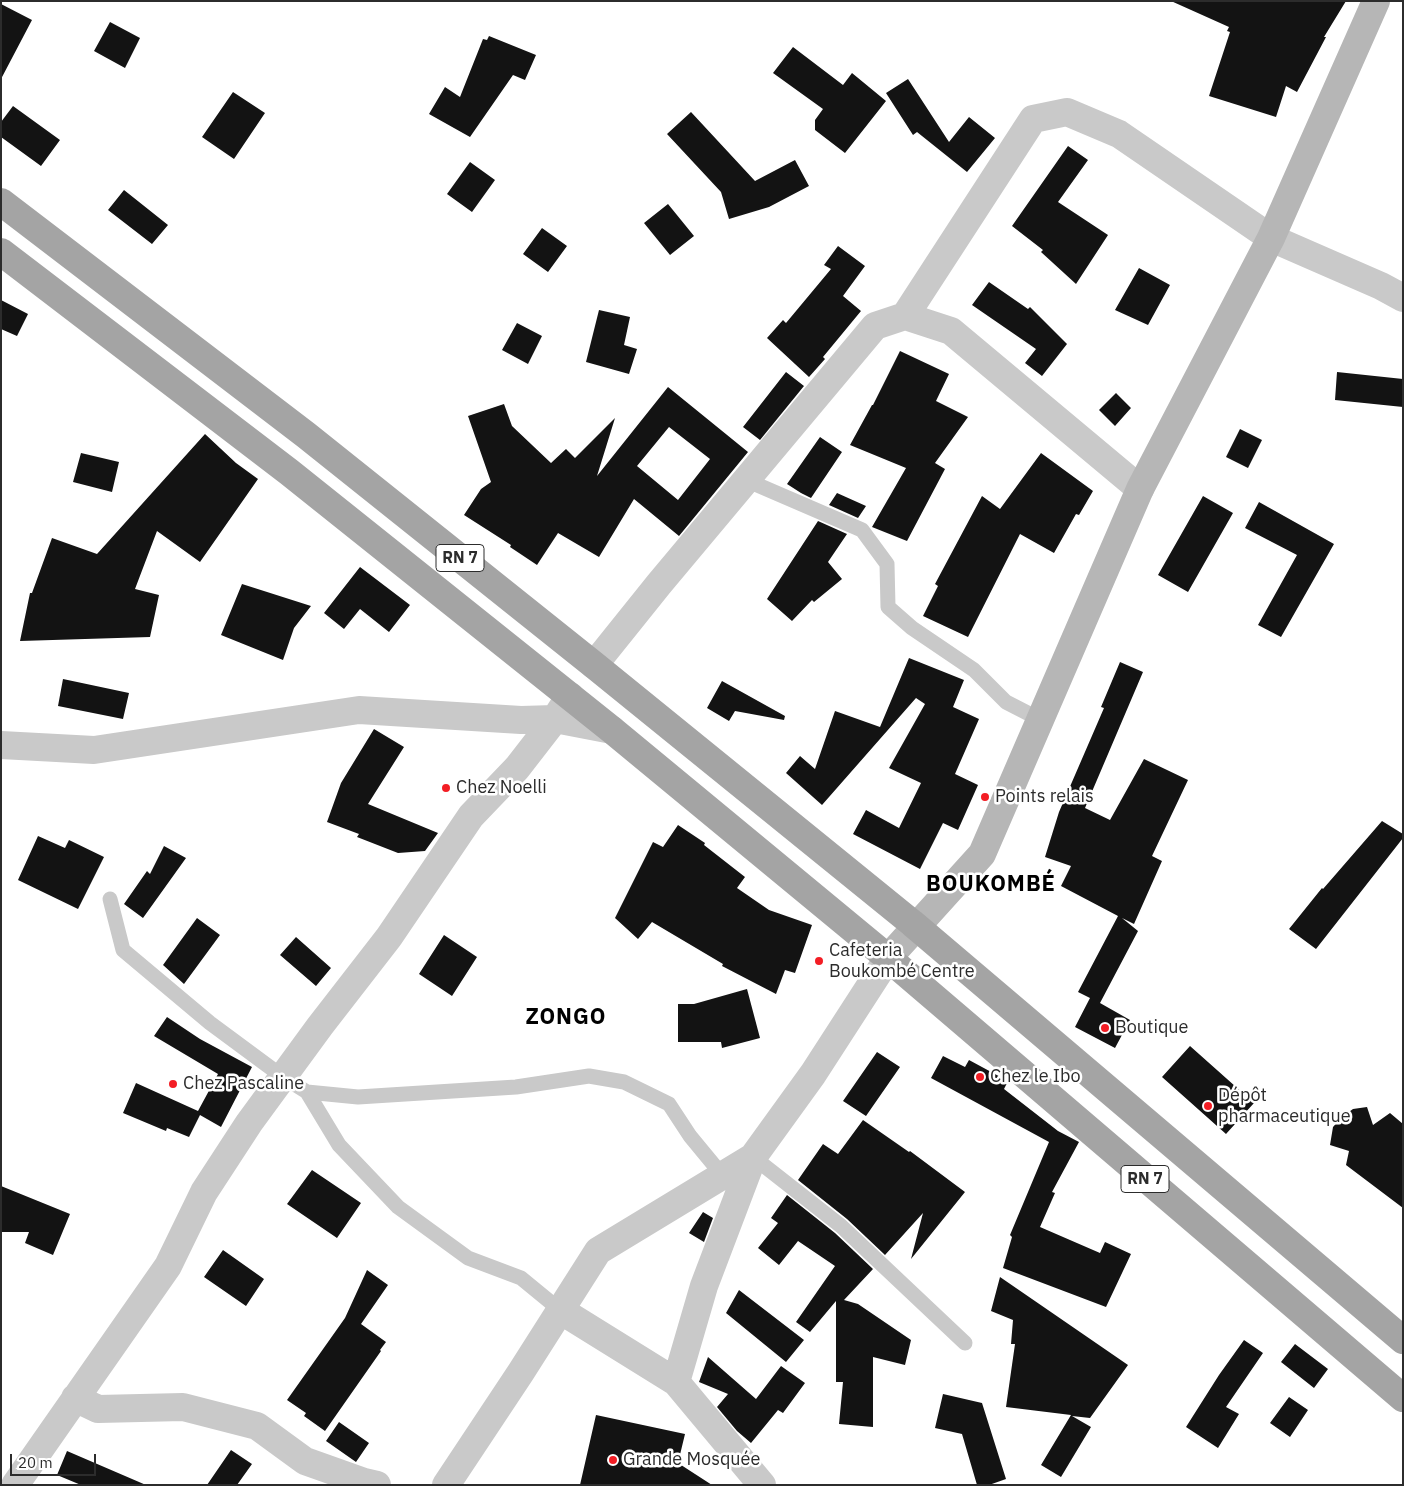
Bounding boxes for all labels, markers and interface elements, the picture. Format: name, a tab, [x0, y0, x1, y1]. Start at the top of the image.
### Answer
road number: RN 7	[436, 544, 484, 572]
place label: Chez Noelli	[456, 777, 547, 799]
marker: Chez Noelli	[440, 782, 452, 794]
place label: Points relais	[995, 786, 1094, 808]
marker: Points relais	[979, 791, 991, 803]
district label: BOUKOMBÉ	[925, 872, 1057, 898]
place label: Cafeteria Boukombé Centre	[829, 940, 975, 982]
marker: Cafeteria Boukombé Centre	[813, 955, 825, 967]
district label: ZONGO	[525, 1005, 607, 1031]
place label: Boutique	[1115, 1017, 1188, 1039]
marker: Boutique	[1099, 1022, 1111, 1034]
place label: Chez le Ibo	[990, 1066, 1081, 1088]
marker: Chez le Ibo	[974, 1071, 986, 1083]
place label: Chez Pascaline	[183, 1073, 304, 1095]
marker: Chez Pascaline	[167, 1078, 179, 1090]
place label: Dépôt pharmaceutique	[1218, 1085, 1351, 1128]
marker: Dépôt pharmaceutique	[1202, 1100, 1214, 1112]
road number: RN 7	[1121, 1166, 1169, 1192]
scale bar	[12, 1444, 99, 1476]
place label: Grande Mosquée	[623, 1449, 760, 1471]
text: 20 m	[18, 1453, 53, 1472]
marker: Grande Mosquée	[607, 1454, 619, 1466]

